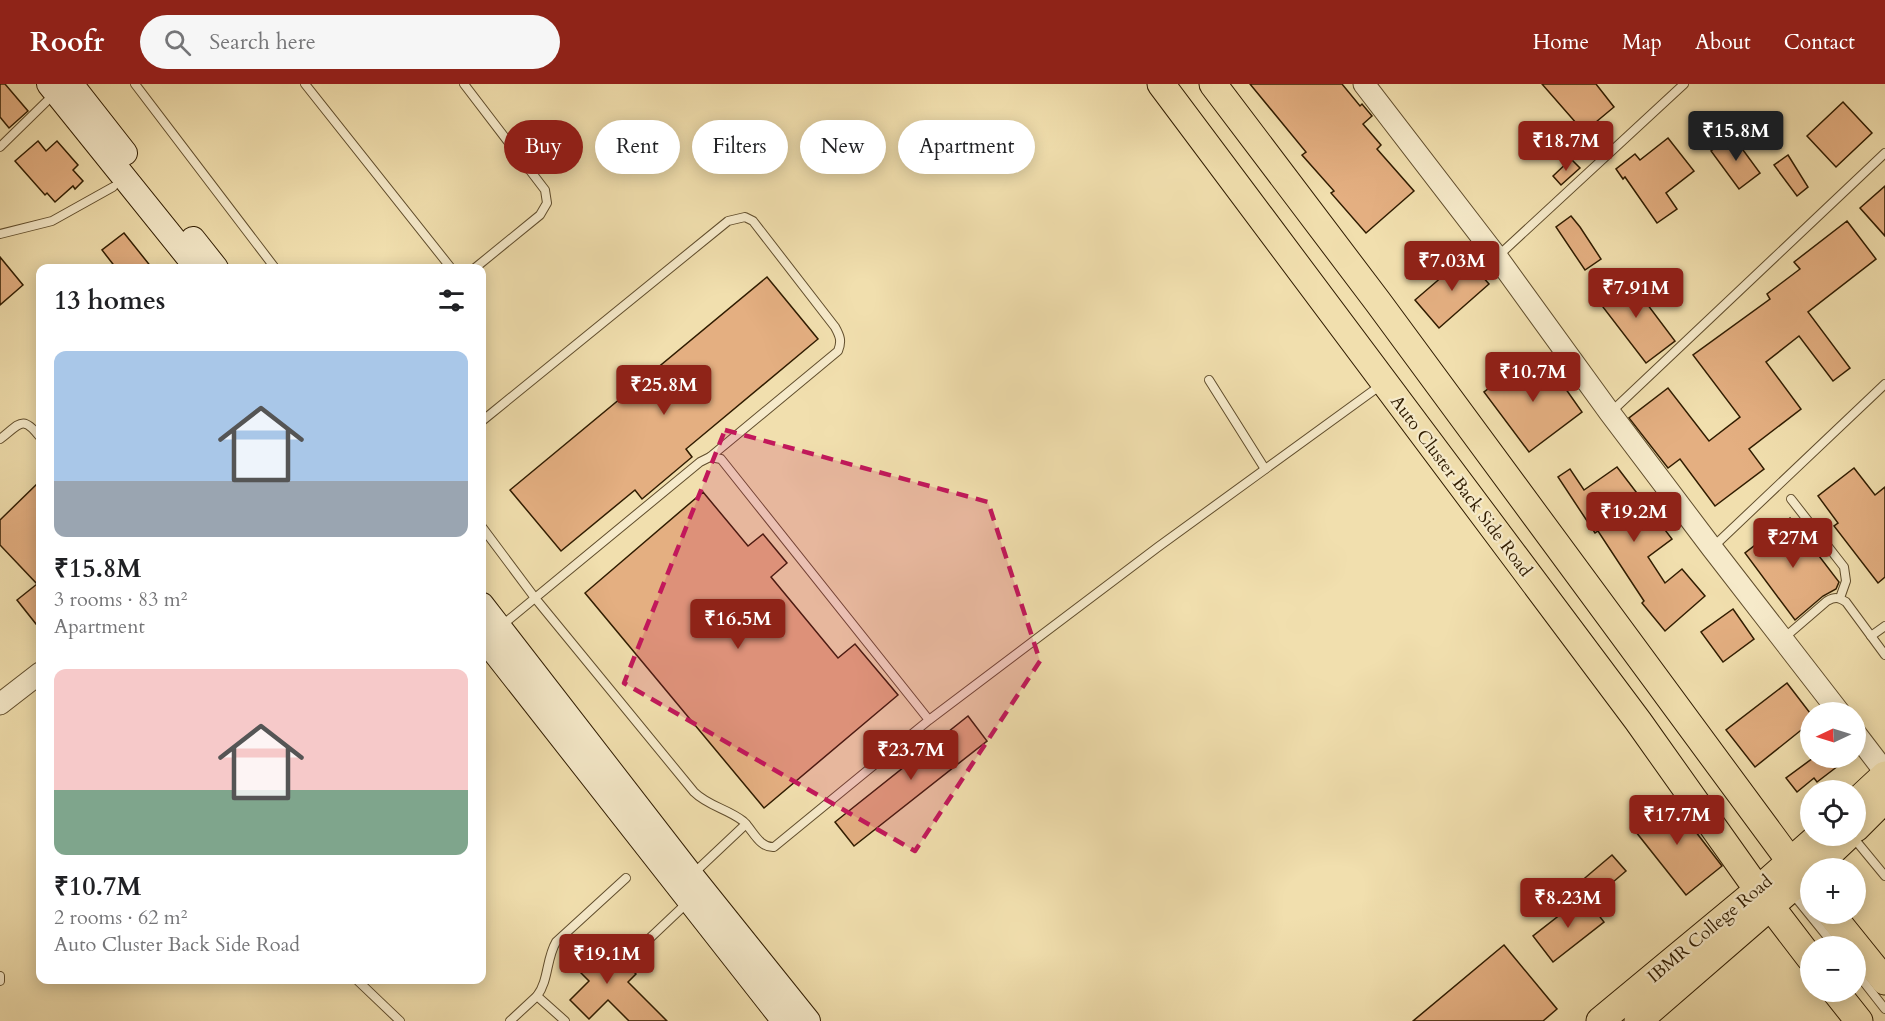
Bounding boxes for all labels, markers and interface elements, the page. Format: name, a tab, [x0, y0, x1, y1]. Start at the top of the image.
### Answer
search box	[140, 15, 560, 69]
text: Roofr	[30, 23, 104, 61]
icon: search	[161, 26, 194, 59]
text: Search here	[209, 27, 316, 57]
text: Home	[1533, 28, 1589, 57]
text: Map	[1622, 28, 1662, 57]
text: About	[1695, 28, 1751, 57]
text: Contact	[1784, 28, 1855, 57]
pin: ₹15.8M	[1687, 111, 1785, 162]
text: ₹15.8M	[1702, 117, 1770, 144]
chip: Buy	[504, 120, 583, 174]
chip: Rent	[595, 120, 680, 174]
chip: Filters	[692, 120, 788, 174]
chip: New	[800, 120, 886, 174]
chip: Apartment	[898, 120, 1035, 174]
pin: ₹18.7M	[1517, 121, 1615, 172]
text: ₹18.7M	[1532, 127, 1600, 154]
pin: ₹7.03M	[1403, 241, 1501, 292]
text: ₹7.03M	[1418, 247, 1486, 274]
pin: ₹7.91M	[1587, 268, 1685, 319]
text: ₹7.91M	[1602, 274, 1670, 301]
text: 13 homes	[54, 283, 165, 318]
icon: filters	[435, 284, 468, 317]
pin: ₹10.7M	[1484, 352, 1582, 403]
text: ₹10.7M	[1499, 358, 1567, 385]
pin: ₹25.8M	[615, 365, 713, 416]
text: ₹25.8M	[630, 371, 698, 398]
icon: home	[207, 390, 315, 498]
street label: Auto Cluster Back Side Road	[1384, 390, 1538, 582]
pin: ₹19.2M	[1585, 492, 1683, 543]
text: ₹19.2M	[1600, 498, 1668, 525]
pin: ₹27M	[1757, 518, 1829, 569]
text: ₹27M	[1767, 524, 1819, 551]
text: ₹15.8M	[54, 551, 142, 586]
text: 3 rooms · 83 m²	[54, 586, 187, 613]
pin: ₹16.5M	[689, 599, 787, 650]
text: ₹16.5M	[704, 605, 772, 632]
text: Apartment	[54, 613, 145, 640]
north arrow	[1800, 702, 1866, 768]
map controls	[1800, 702, 1866, 1002]
icon: home	[207, 708, 315, 816]
pin: ₹23.7M	[862, 730, 960, 781]
text: ₹23.7M	[877, 736, 945, 763]
button: locate	[1800, 780, 1866, 846]
pin: ₹17.7M	[1628, 795, 1726, 846]
text: ₹17.7M	[1643, 801, 1711, 828]
button: +	[1800, 858, 1866, 924]
text: ₹10.7M	[54, 869, 142, 904]
street label: IBMR College Road	[1642, 869, 1778, 989]
pin: ₹8.23M	[1519, 878, 1617, 929]
text: ₹8.23M	[1534, 884, 1602, 911]
text: 2 rooms · 62 m²	[54, 904, 187, 931]
text: Auto Cluster Back Side Road	[54, 931, 300, 958]
pin: ₹19.1M	[558, 934, 656, 985]
button: −	[1800, 936, 1866, 1002]
text: ₹19.1M	[573, 940, 641, 967]

